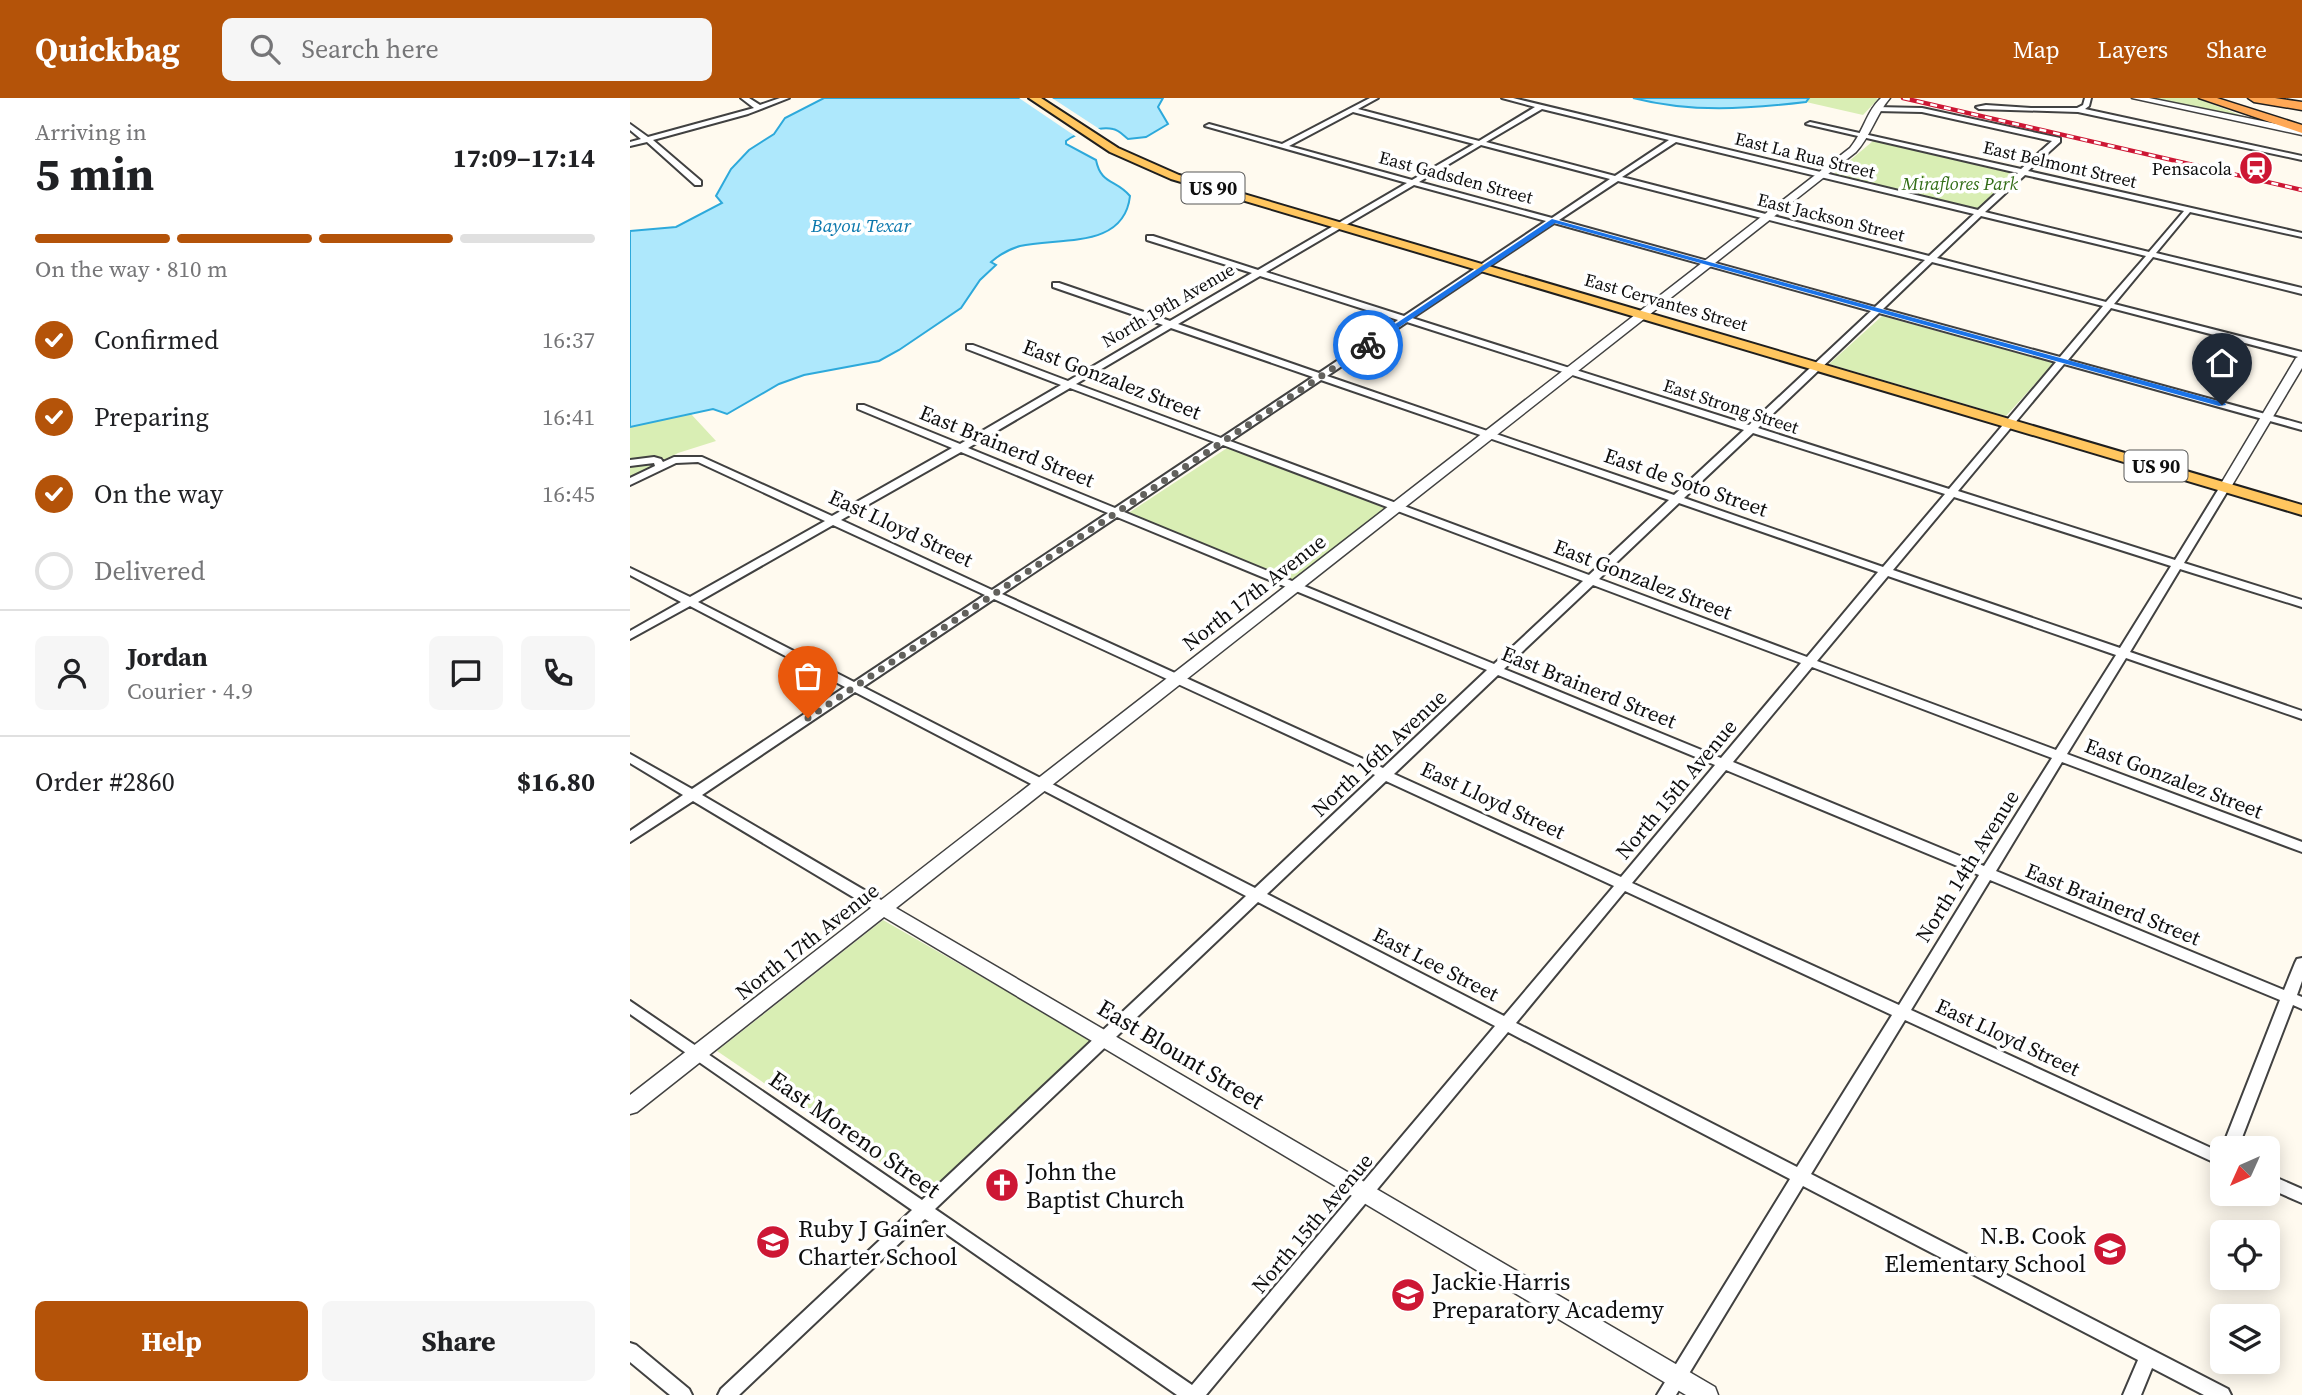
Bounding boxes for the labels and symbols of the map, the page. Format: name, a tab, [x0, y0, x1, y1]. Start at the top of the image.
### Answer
street label: East La Rua Street	[1732, 125, 1878, 185]
street label: East Belmont Street	[1981, 134, 2139, 194]
street label: East Gadsden Street	[1376, 144, 1536, 210]
station icon: Pensacola	[2237, 149, 2275, 187]
place label: Pensacola	[2152, 156, 2233, 181]
park label: Miraflores Park	[1901, 171, 2018, 196]
road number: US 90	[1182, 172, 1244, 204]
street label: East Jackson Street	[1755, 187, 1907, 247]
water label: Bayou Texar	[810, 212, 912, 238]
street label: North 19th Avenue	[1097, 257, 1239, 353]
street label: East Cervantes Street	[1582, 267, 1751, 337]
courier	[1333, 310, 1403, 380]
street label: East Gonzalez Street	[1019, 332, 1205, 426]
pin	[2192, 333, 2252, 405]
street label: East Strong Street	[1660, 372, 1802, 440]
street label: East Brainerd Street	[915, 398, 1099, 494]
street label: East de Soto Street	[1600, 440, 1772, 524]
road number: US 90	[2124, 450, 2188, 482]
street label: East Lloyd Street	[824, 482, 978, 574]
street label: North 17th Avenue	[1176, 527, 1332, 657]
street label: East Gonzalez Street	[1550, 532, 1736, 626]
street label: East Brainerd Street	[1497, 639, 1681, 735]
pin	[778, 646, 838, 718]
street label: North 16th Avenue	[1305, 683, 1453, 823]
street label: North 15th Avenue	[1609, 713, 1743, 865]
street label: East Gonzalez Street	[2081, 731, 2267, 825]
street label: East Lloyd Street	[1416, 754, 1570, 846]
street label: North 14th Avenue	[1908, 784, 2026, 948]
street label: East Brainerd Street	[2021, 856, 2205, 952]
street label: North 17th Avenue	[729, 876, 885, 1006]
street label: East Lee Street	[1368, 920, 1504, 1008]
street label: East Blount Street	[1091, 991, 1271, 1117]
street label: East Lloyd Street	[1931, 991, 2085, 1083]
street label: East Moreno Street	[763, 1062, 948, 1206]
north arrow	[2210, 1136, 2280, 1206]
street label: North 15th Avenue	[1245, 1147, 1379, 1299]
place label: John the Baptist Church	[1025, 1155, 1185, 1216]
church icon: John the Baptist Church	[983, 1166, 1021, 1204]
place label: Ruby J Gainer Charter School	[798, 1212, 957, 1273]
place label: N.B. Cook Elementary School	[1884, 1219, 2087, 1280]
school or university icon: Ruby J Gainer Charter School	[754, 1223, 792, 1261]
school or university icon: N.B. Cook Elementary School	[2091, 1230, 2129, 1268]
place label: Jackie Harris Preparatory Academy	[1431, 1265, 1664, 1326]
school or university icon: Jackie Harris Preparatory Academy	[1389, 1276, 1427, 1314]

